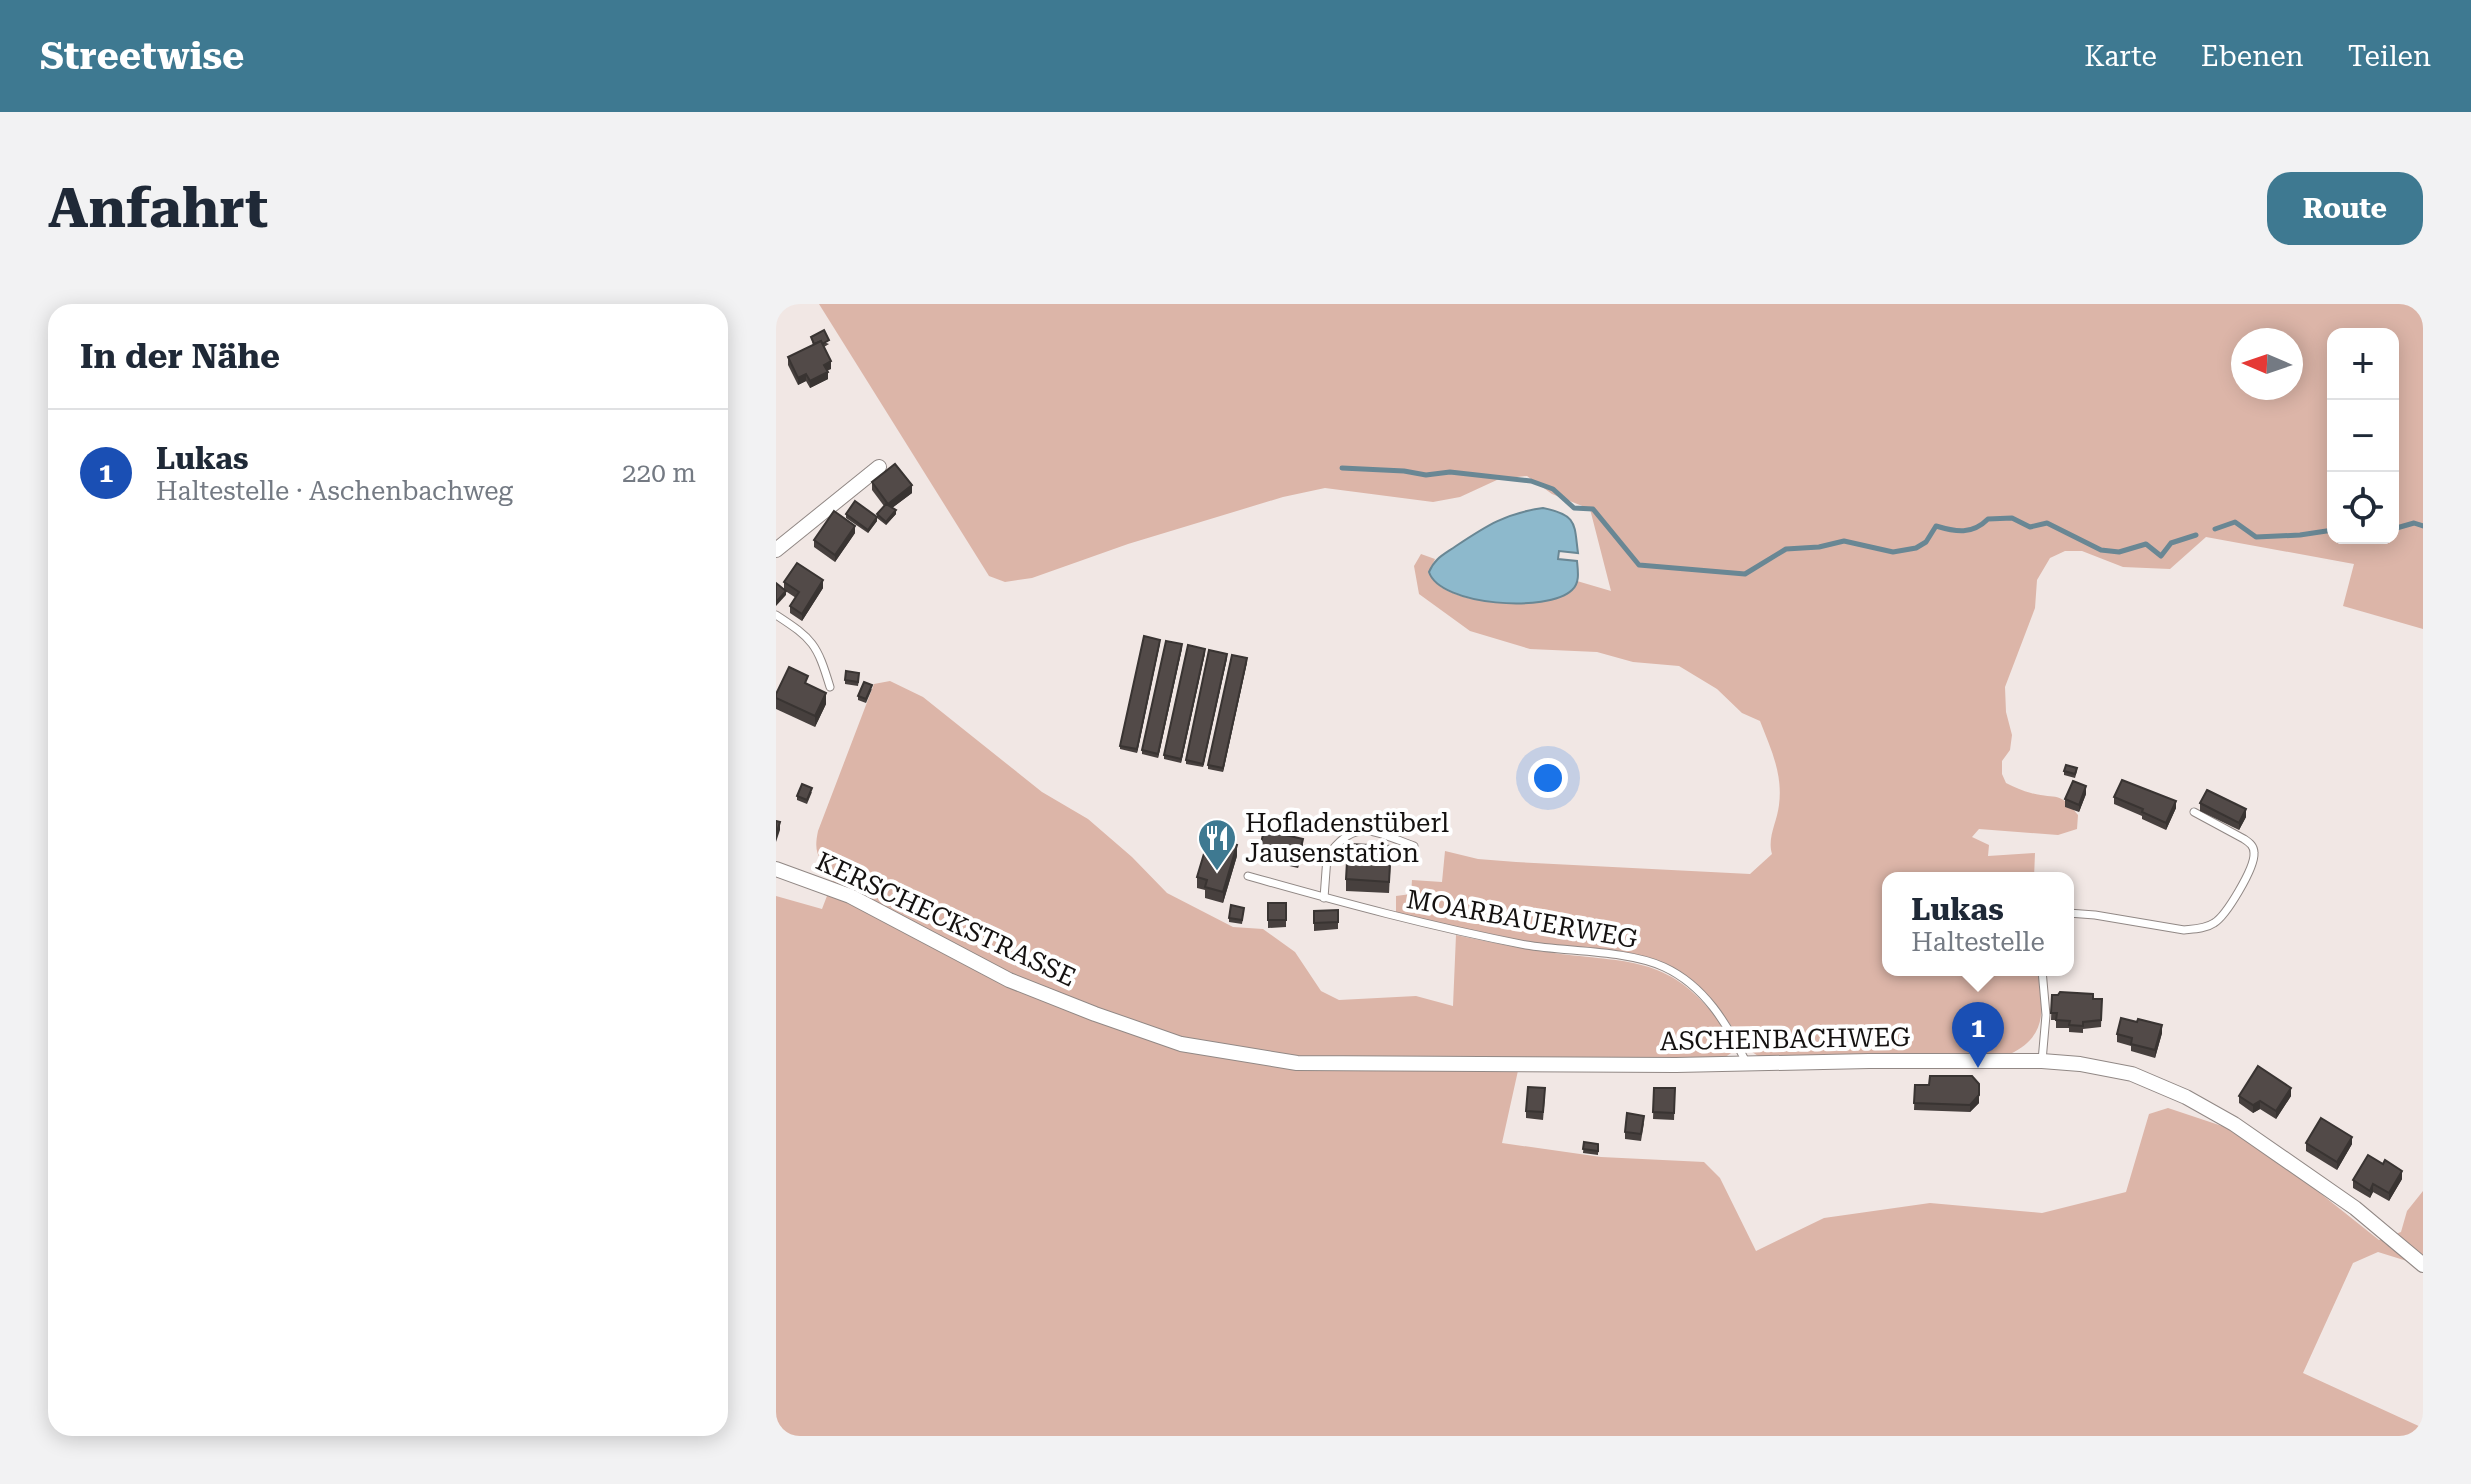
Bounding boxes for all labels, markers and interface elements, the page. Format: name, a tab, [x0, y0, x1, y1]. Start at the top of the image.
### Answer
text: Streetwise	[40, 34, 244, 78]
text: Karte	[2084, 40, 2157, 73]
text: Ebenen	[2201, 40, 2304, 73]
text: Teilen	[2348, 40, 2431, 73]
button: Route	[2267, 172, 2423, 245]
text: Anfahrt	[48, 175, 268, 241]
north arrow	[2231, 328, 2303, 400]
map controls	[2327, 328, 2399, 544]
button: +	[2327, 328, 2399, 400]
text: In der Nähe	[80, 336, 280, 376]
button: −	[2327, 400, 2399, 472]
text: Lukas	[156, 441, 249, 476]
text: 1	[99, 458, 113, 488]
text: 220 m	[622, 458, 696, 488]
button: locate	[2327, 472, 2399, 544]
text: Haltestelle · Aschenbachweg	[156, 476, 513, 506]
your location	[1528, 758, 1568, 798]
place label: Hofladenstüberl Jausenstation	[1245, 808, 1449, 868]
restaurant icon: Hofladenstüberl Jausenstation	[1196, 817, 1238, 872]
street label: KERSCHECKSTRASSE	[811, 846, 1081, 992]
popup	[1882, 872, 2074, 976]
street label: MOARBAUERWEG	[1404, 884, 1640, 954]
text: Lukas	[1911, 892, 2004, 927]
text: Haltestelle	[1911, 927, 2045, 957]
pin: 1	[1952, 1002, 2004, 1068]
street label: ASCHENBACHWEG	[1660, 1022, 1910, 1056]

